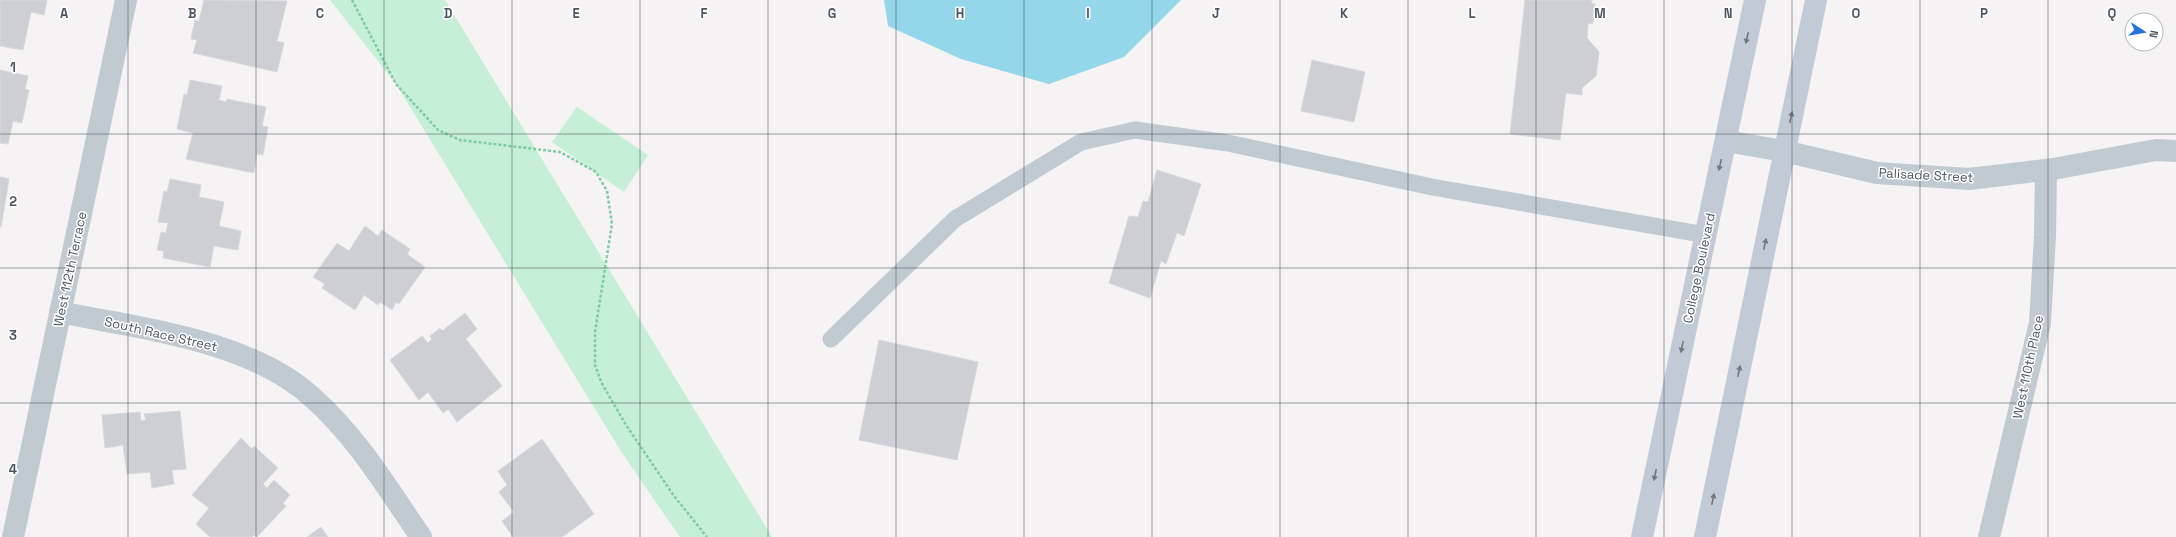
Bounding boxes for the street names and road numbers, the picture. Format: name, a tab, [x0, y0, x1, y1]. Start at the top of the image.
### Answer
street label: Palisade Street	[1878, 164, 1974, 186]
street label: West 112th Terrace	[50, 210, 90, 328]
street label: College Boulevard	[1679, 211, 1719, 325]
street label: South Race Street	[103, 313, 219, 355]
street label: West 110th Place	[2009, 314, 2047, 420]

